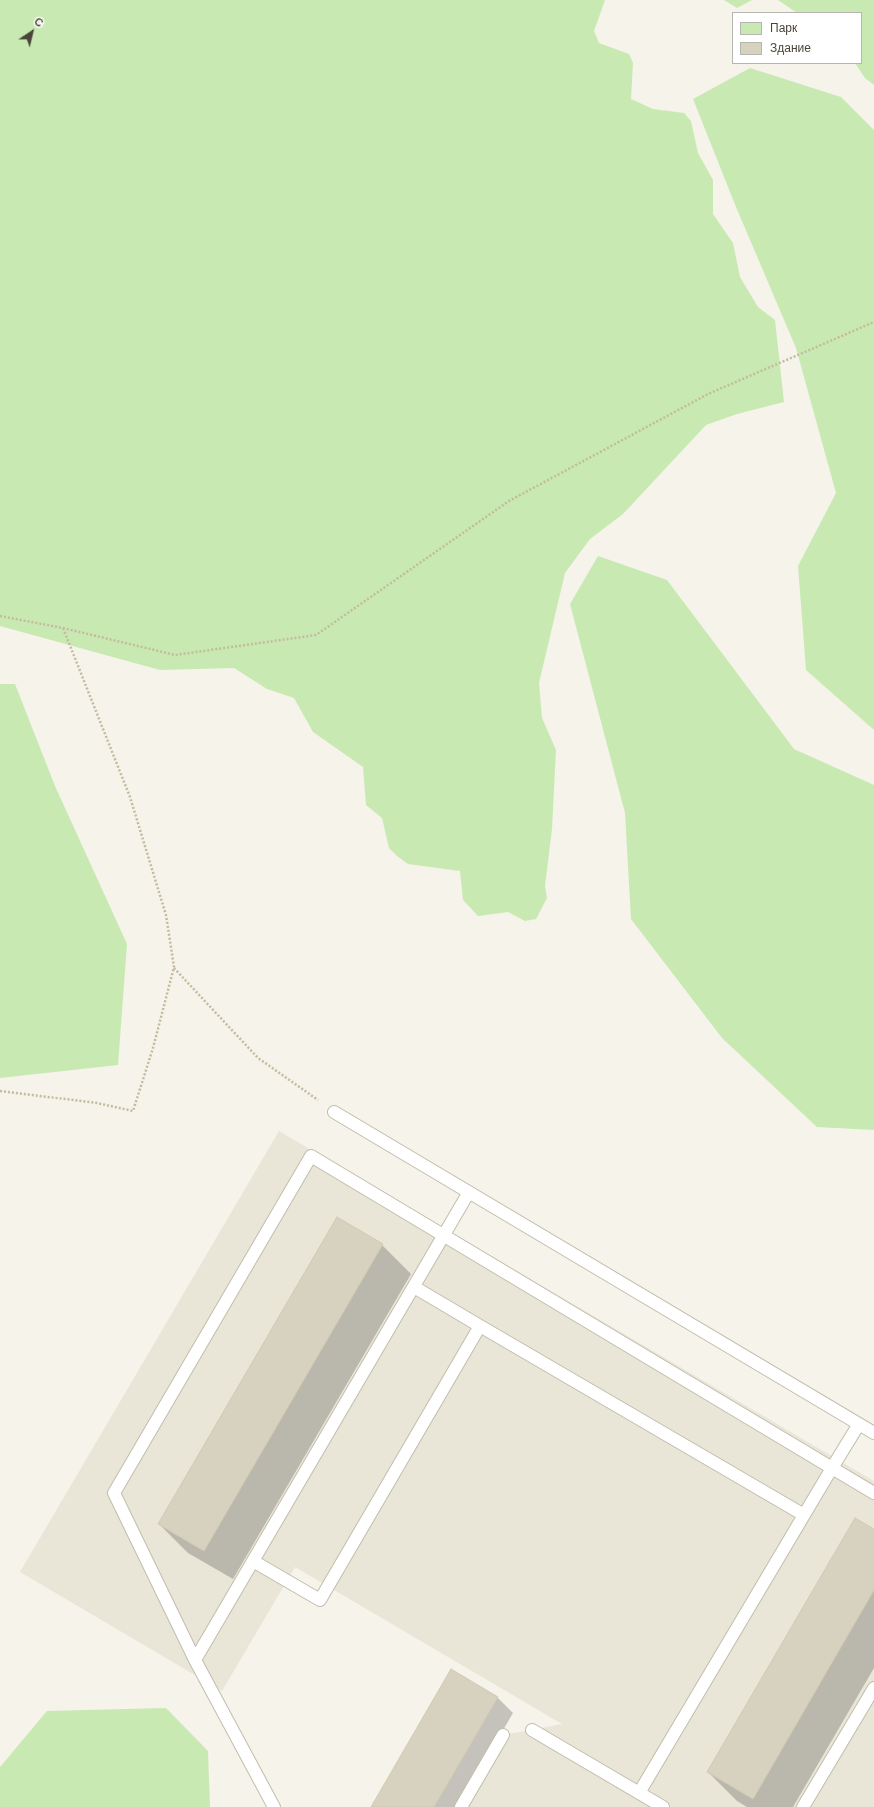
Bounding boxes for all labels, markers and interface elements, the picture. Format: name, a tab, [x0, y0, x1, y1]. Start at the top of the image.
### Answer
north arrow	[12, 12, 52, 52]
legend	[732, 12, 862, 64]
text: С	[32, 14, 46, 30]
text: Парк	[770, 20, 797, 36]
text: Здание	[770, 40, 811, 56]

